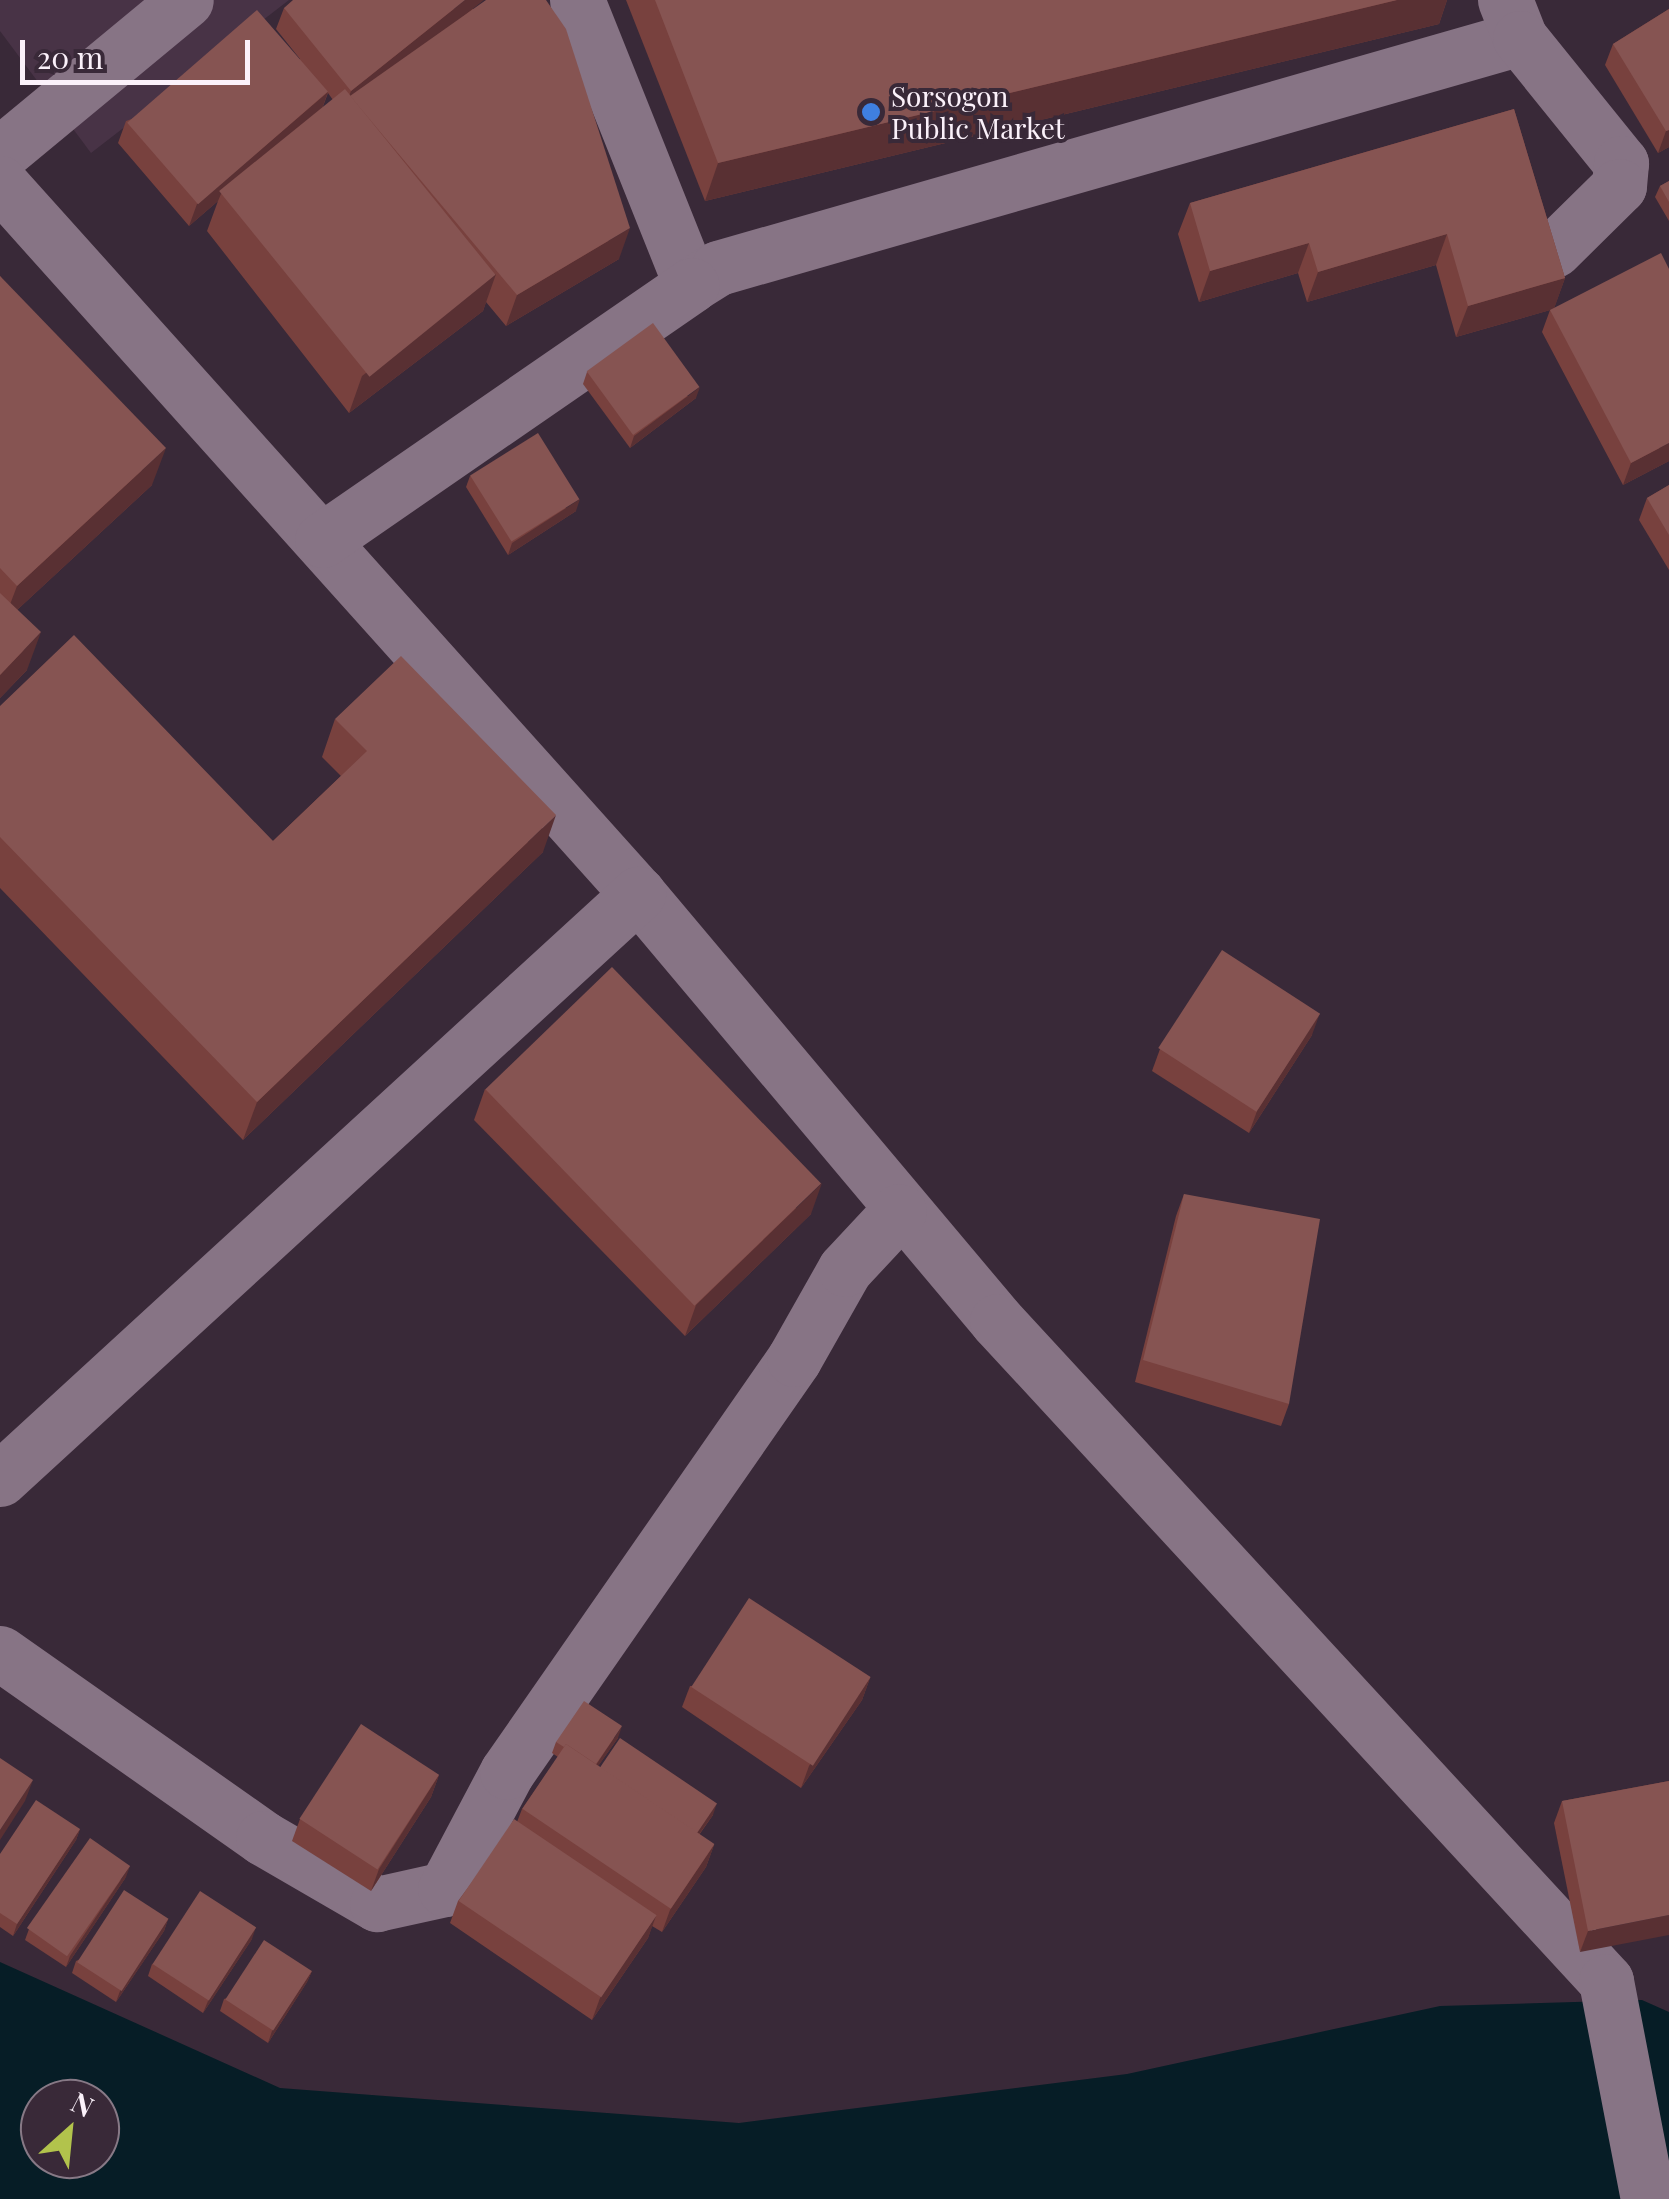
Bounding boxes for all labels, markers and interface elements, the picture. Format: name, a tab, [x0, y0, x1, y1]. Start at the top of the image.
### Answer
scale bar	[25, 20, 255, 82]
text: 20 m	[37, 37, 103, 77]
place label: Sorsogon Public Market	[891, 79, 1065, 145]
marker: Sorsogon Public Market	[860, 101, 882, 123]
north arrow	[20, 2079, 120, 2179]
text: N	[66, 2083, 100, 2125]

